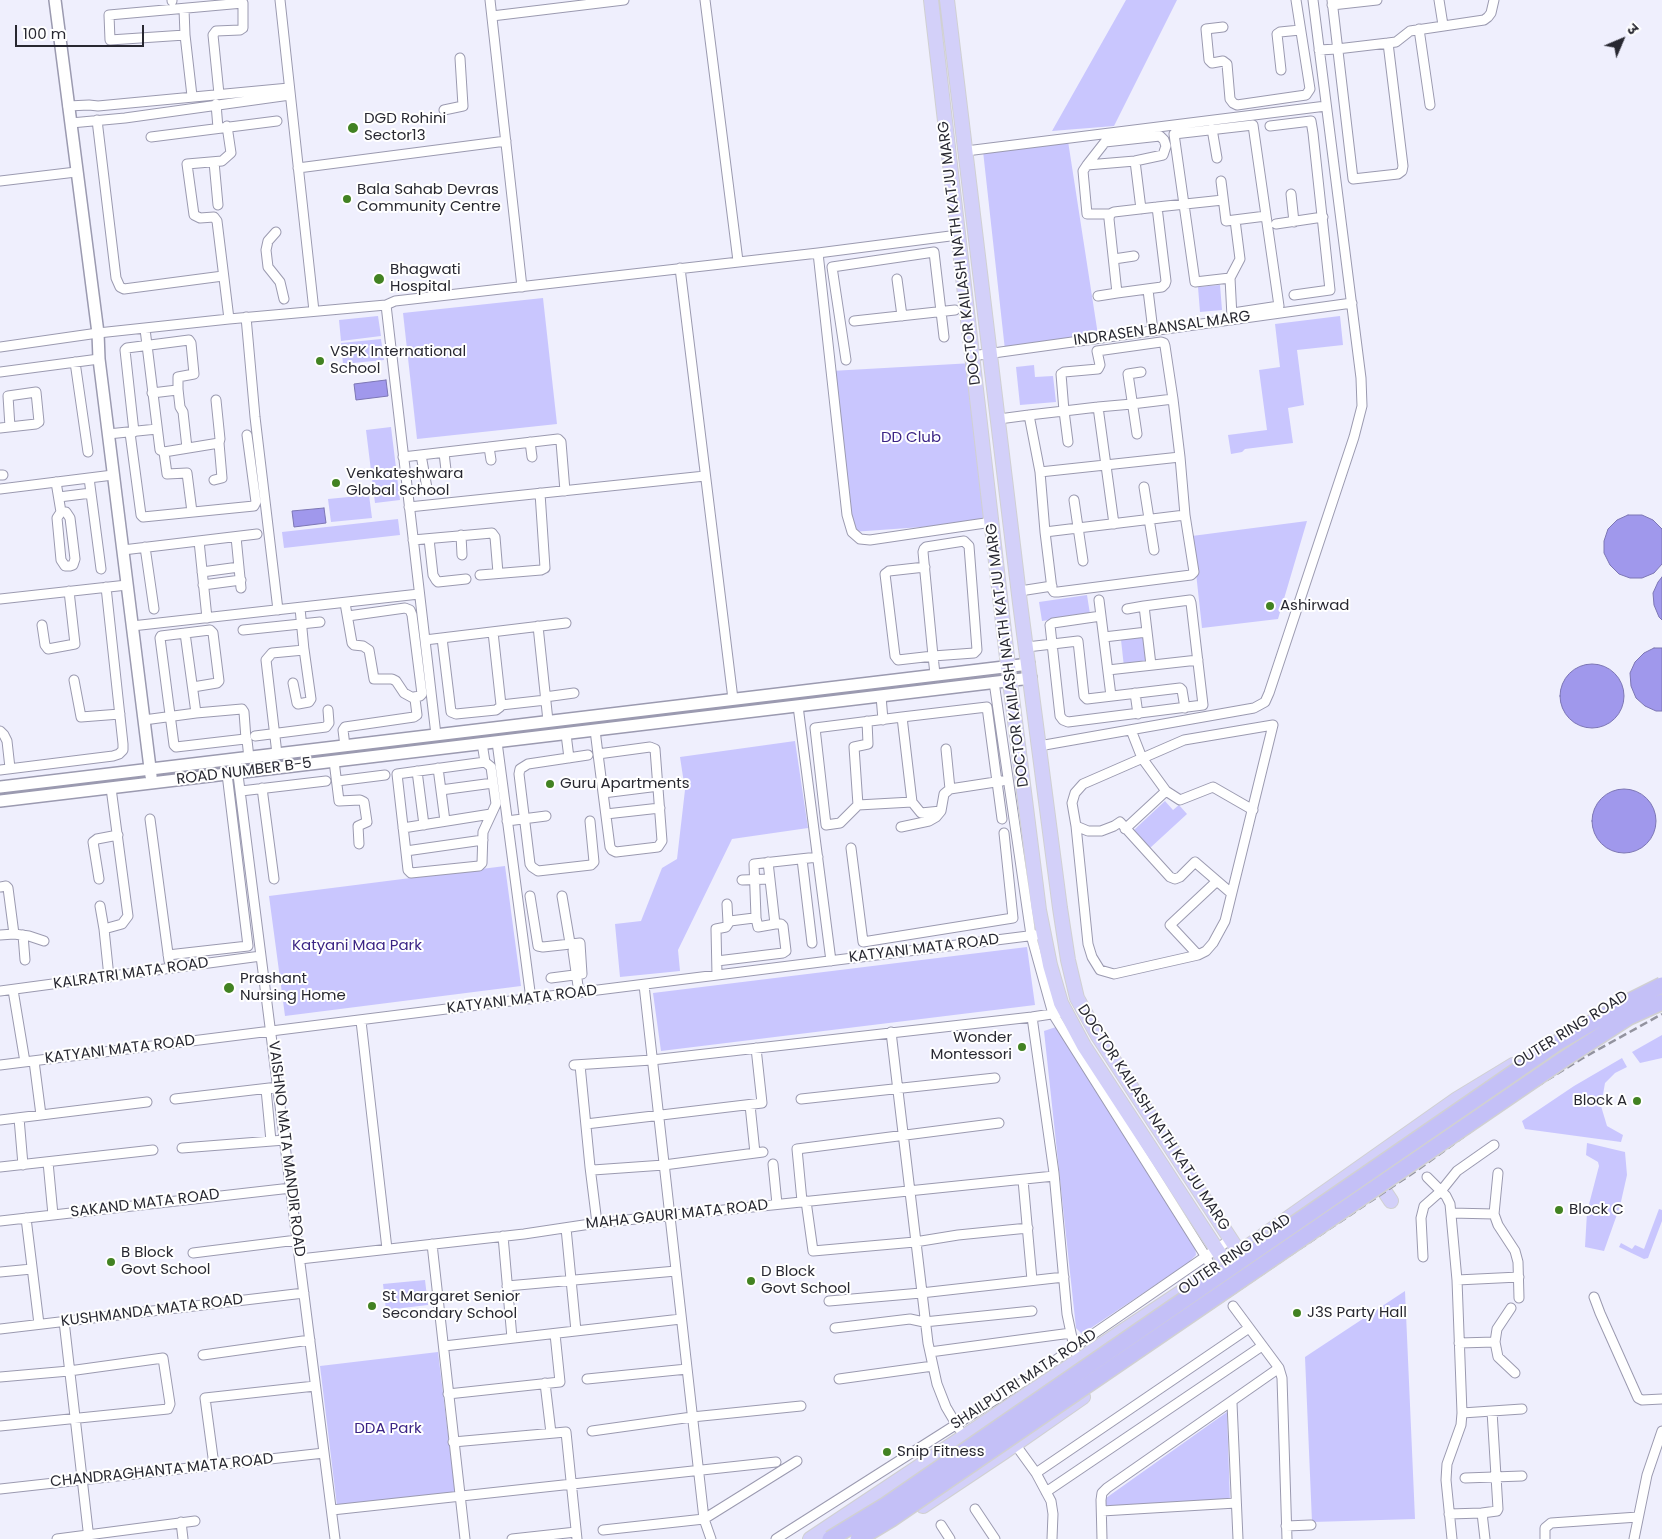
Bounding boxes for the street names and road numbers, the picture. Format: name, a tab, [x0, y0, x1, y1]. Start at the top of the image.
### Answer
street label: DOCTOR KAILASH NATH KATJU MARG	[935, 120, 985, 386]
street label: INDRASEN BANSAL MARG	[1073, 308, 1251, 350]
street label: DOCTOR KAILASH NATH KATJU MARG	[983, 522, 1033, 788]
street label: ROAD NUMBER B-5	[175, 755, 313, 789]
street label: KATYANI MATA ROAD	[848, 931, 1000, 967]
street label: KALRATRI MATA ROAD	[52, 954, 210, 994]
street label: KATYANI MATA ROAD	[446, 982, 598, 1018]
street label: OUTER RING ROAD	[1510, 988, 1632, 1072]
street label: DOCTOR KAILASH NATH KATJU MARG	[1073, 1002, 1233, 1234]
street label: KATYANI MATA ROAD	[44, 1032, 196, 1068]
street label: VAISHNO MATA MANDIR ROAD	[264, 1040, 308, 1258]
street label: SAKAND MATA ROAD	[69, 1186, 221, 1222]
street label: MAHA GAURI MATA ROAD	[585, 1196, 769, 1234]
street label: OUTER RING ROAD	[1175, 1211, 1295, 1299]
street label: KUSHMANDA MATA ROAD	[60, 1291, 244, 1331]
street label: SHAILPUTRI MATA ROAD	[948, 1326, 1100, 1434]
street label: CHANDRAGHANTA MATA ROAD	[50, 1450, 274, 1492]

